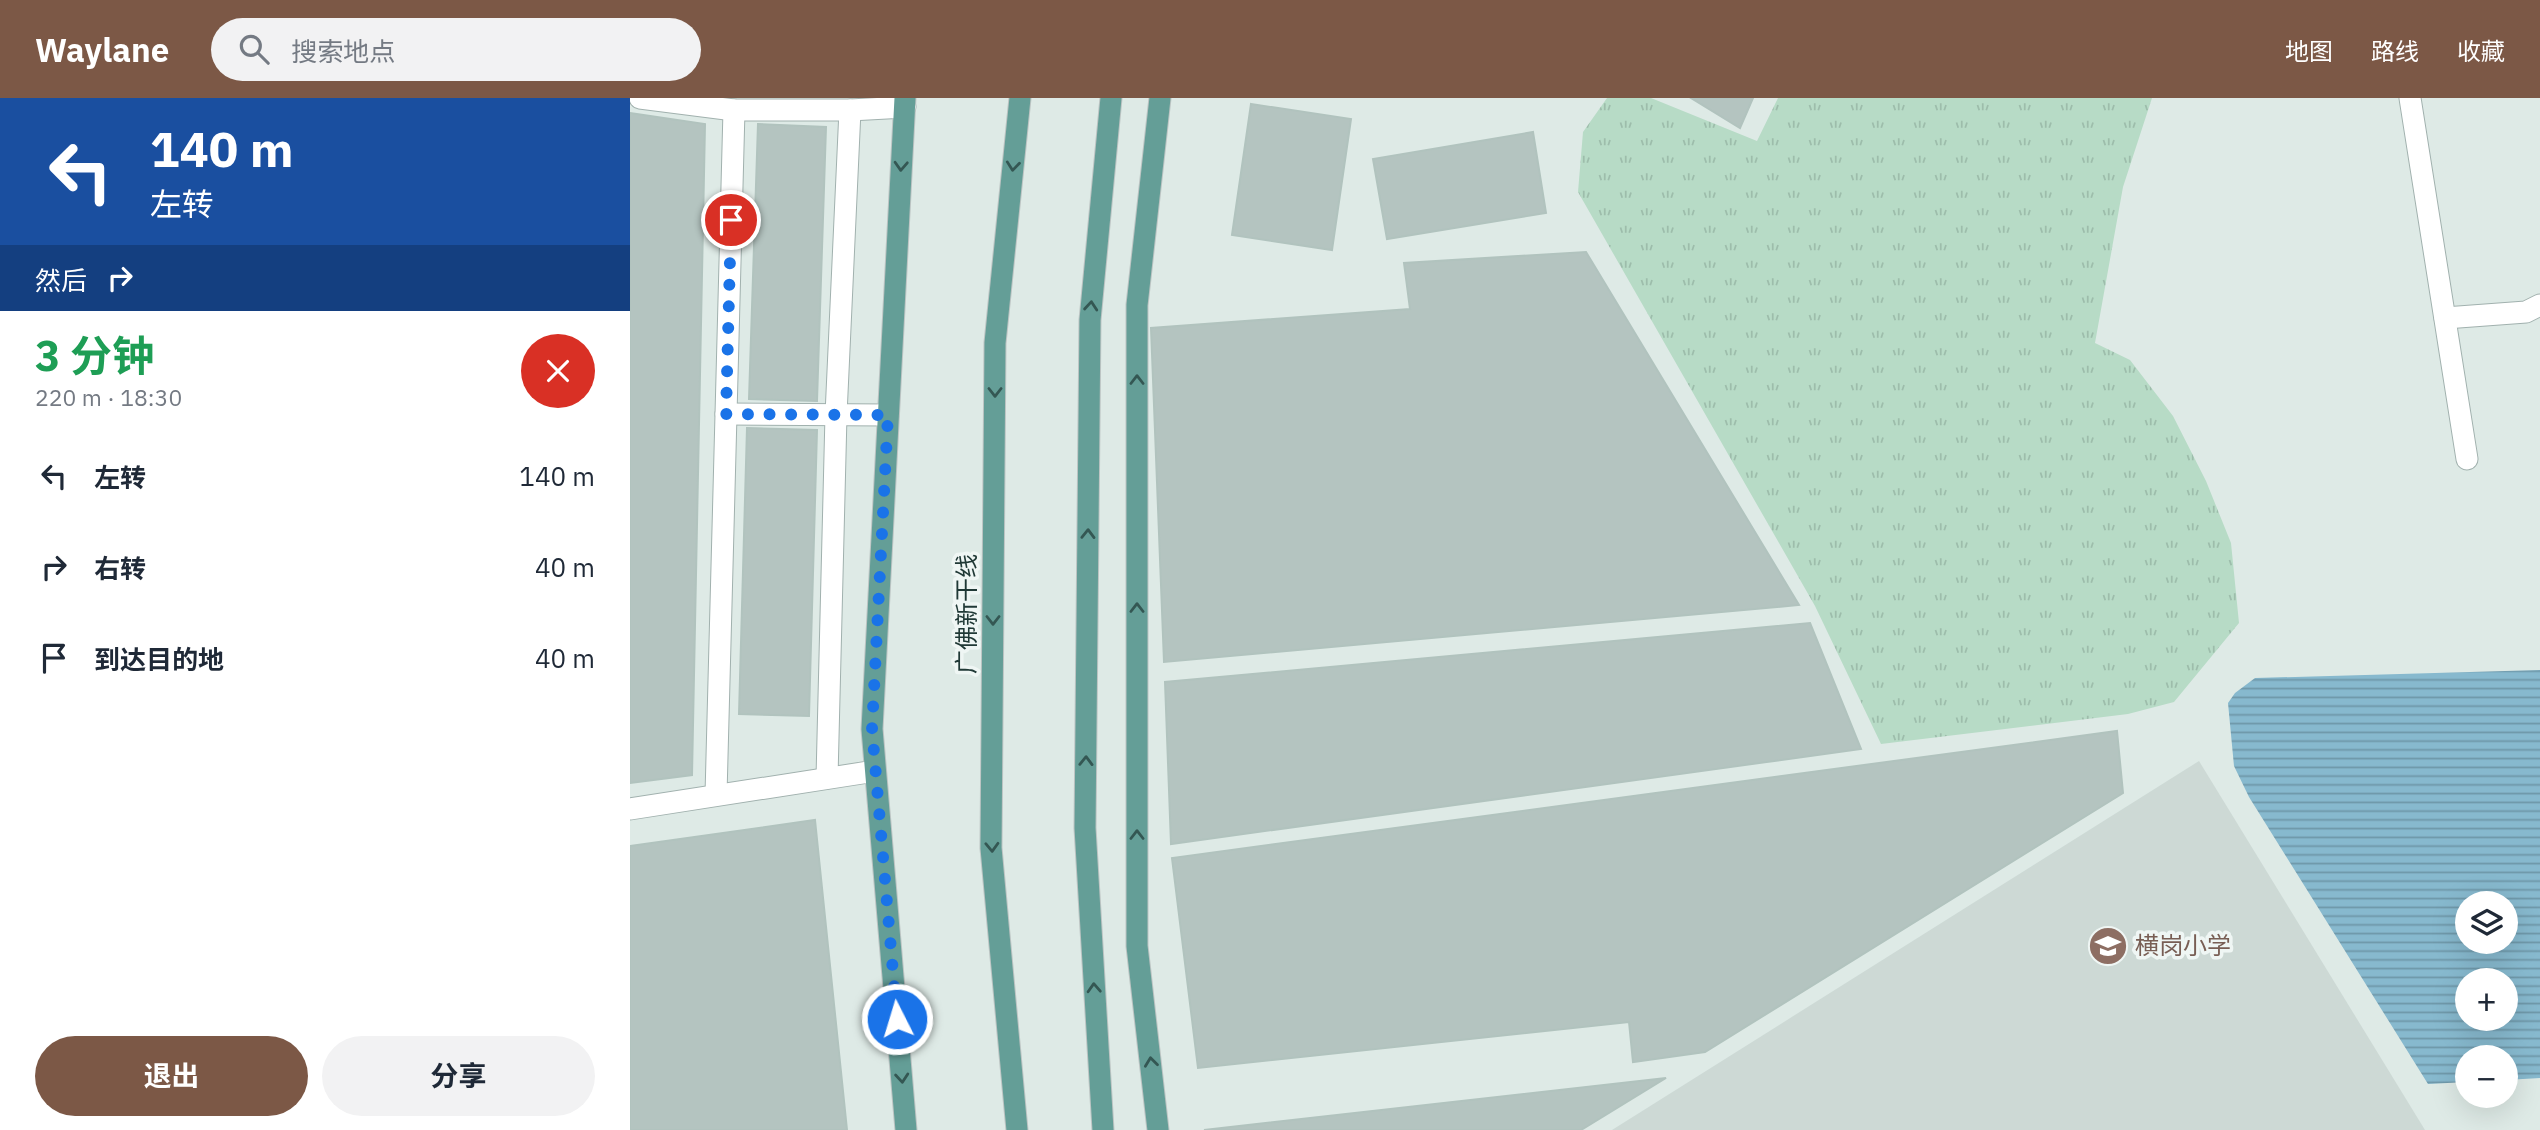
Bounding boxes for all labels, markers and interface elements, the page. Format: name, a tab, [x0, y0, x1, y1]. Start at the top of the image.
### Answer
search box	[211, 18, 701, 81]
text: Waylane	[35, 28, 169, 71]
icon: search	[235, 30, 273, 68]
text: 搜索地点	[291, 34, 395, 68]
text: 地图	[2285, 35, 2333, 67]
text: 路线	[2371, 35, 2419, 67]
text: 收藏	[2457, 35, 2505, 67]
text: 140 m	[150, 117, 294, 180]
icon: left	[35, 126, 126, 217]
one-way arrow	[1006, 160, 1021, 172]
one-way arrow	[894, 161, 909, 172]
text: 左转	[150, 183, 214, 225]
pin	[701, 190, 761, 250]
icon: arrive	[712, 201, 750, 239]
icon: right	[101, 259, 139, 297]
text: 然后	[35, 263, 87, 297]
one-way arrow	[1083, 301, 1098, 312]
text: 3 分钟	[35, 328, 154, 383]
button: close	[521, 334, 595, 408]
one-way arrow	[1129, 375, 1145, 385]
text: 220 m · 18:30	[35, 382, 182, 412]
one-way arrow	[987, 388, 1003, 398]
icon: left	[35, 457, 73, 495]
text: 140 m	[519, 459, 595, 493]
text: 左转	[94, 460, 146, 494]
one-way arrow	[1080, 528, 1096, 539]
icon: right	[35, 548, 73, 586]
text: 40 m	[535, 550, 595, 584]
text: 右转	[94, 551, 146, 585]
street label: 广佛新干线	[950, 554, 982, 674]
one-way arrow	[1129, 602, 1145, 613]
one-way arrow	[985, 615, 1001, 626]
icon: arrive	[35, 639, 73, 677]
text: 40 m	[535, 641, 595, 675]
text: 到达目的地	[94, 642, 224, 676]
one-way arrow	[1078, 756, 1093, 767]
one-way arrow	[1129, 830, 1145, 840]
one-way arrow	[984, 842, 999, 853]
map controls	[2455, 891, 2518, 1108]
button: layers	[2455, 891, 2518, 954]
school or university icon: 横岗小学	[2087, 925, 2129, 967]
place label: 横岗小学	[2135, 929, 2231, 961]
button: +	[2455, 968, 2518, 1031]
position arrow	[860, 982, 934, 1056]
one-way arrow	[1087, 983, 1102, 994]
button: 退出	[35, 1036, 308, 1116]
button: 分享	[322, 1036, 595, 1116]
button: −	[2455, 1045, 2518, 1108]
one-way arrow	[1143, 1056, 1158, 1068]
one-way arrow	[894, 1072, 909, 1083]

